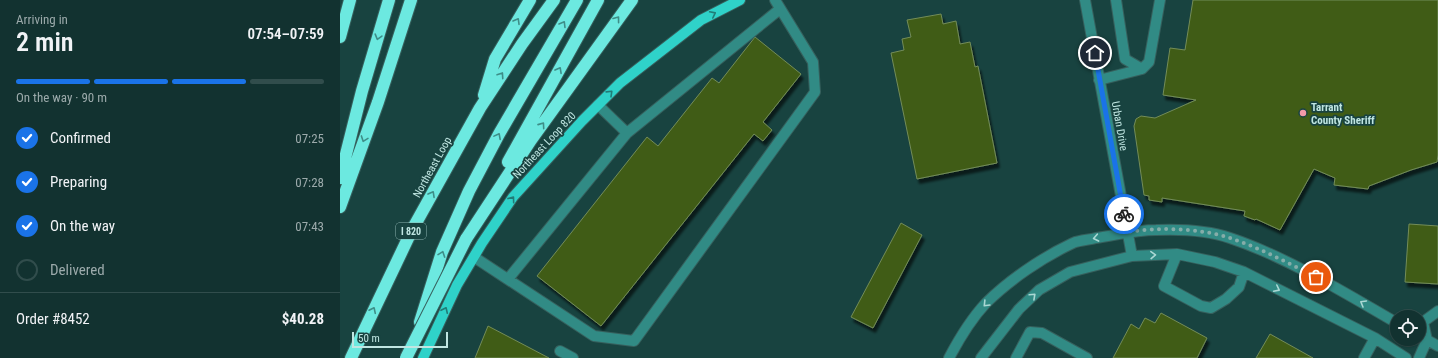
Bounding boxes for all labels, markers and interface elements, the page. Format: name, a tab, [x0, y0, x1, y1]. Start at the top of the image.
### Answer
text: Arriving in	[16, 12, 68, 27]
one-way arrow	[709, 12, 716, 19]
one-way arrow	[613, 17, 620, 24]
one-way arrow	[512, 18, 519, 25]
one-way arrow	[559, 21, 566, 28]
text: 07:54–07:59	[247, 25, 324, 43]
text: 2 min	[16, 27, 74, 57]
one-way arrow	[374, 34, 383, 41]
pin	[1078, 36, 1112, 70]
icon: home	[1084, 42, 1106, 64]
one-way arrow	[554, 67, 561, 74]
one-way arrow	[497, 73, 504, 80]
text: On the way · 90 m	[16, 90, 107, 105]
one-way arrow	[605, 91, 613, 98]
street label: Urban Drive	[1109, 100, 1130, 152]
place label: Tarrant County Sheriff	[1311, 101, 1375, 127]
marker: Tarrant County Sheriff	[1298, 108, 1308, 118]
street label: Northeast Loop 820	[510, 109, 579, 181]
one-way arrow	[537, 122, 545, 129]
icon: check	[16, 127, 38, 149]
text: Confirmed	[50, 129, 111, 147]
text: 07:25	[295, 131, 324, 146]
one-way arrow	[493, 133, 500, 140]
street label: Northeast Loop	[410, 135, 454, 200]
one-way arrow	[361, 136, 369, 143]
icon: check	[16, 171, 38, 193]
text: Preparing	[50, 173, 107, 191]
text: 07:28	[295, 175, 324, 190]
one-way arrow	[427, 191, 435, 198]
courier	[1104, 194, 1144, 234]
one-way arrow	[507, 196, 514, 203]
icon: bike	[1113, 203, 1135, 225]
icon: check	[16, 215, 38, 237]
text: On the way	[50, 217, 115, 235]
text: 07:43	[295, 219, 324, 234]
road number: I 820	[396, 223, 426, 239]
one-way arrow	[1093, 234, 1099, 242]
one-way arrow	[437, 250, 446, 257]
one-way arrow	[1150, 251, 1156, 259]
pin	[1299, 260, 1333, 294]
text: Delivered	[50, 261, 105, 279]
icon: bag	[1305, 266, 1327, 288]
one-way arrow	[1273, 284, 1280, 292]
one-way arrow	[1028, 293, 1035, 300]
one-way arrow	[983, 299, 991, 307]
one-way arrow	[1360, 301, 1367, 308]
one-way arrow	[368, 307, 376, 315]
one-way arrow	[440, 307, 448, 314]
text: Order #8452	[16, 310, 90, 328]
text: $40.28	[282, 310, 324, 328]
map controls	[1390, 310, 1426, 346]
button: locate	[1390, 310, 1426, 346]
scale bar	[352, 330, 448, 349]
text: 50 m	[358, 332, 380, 345]

